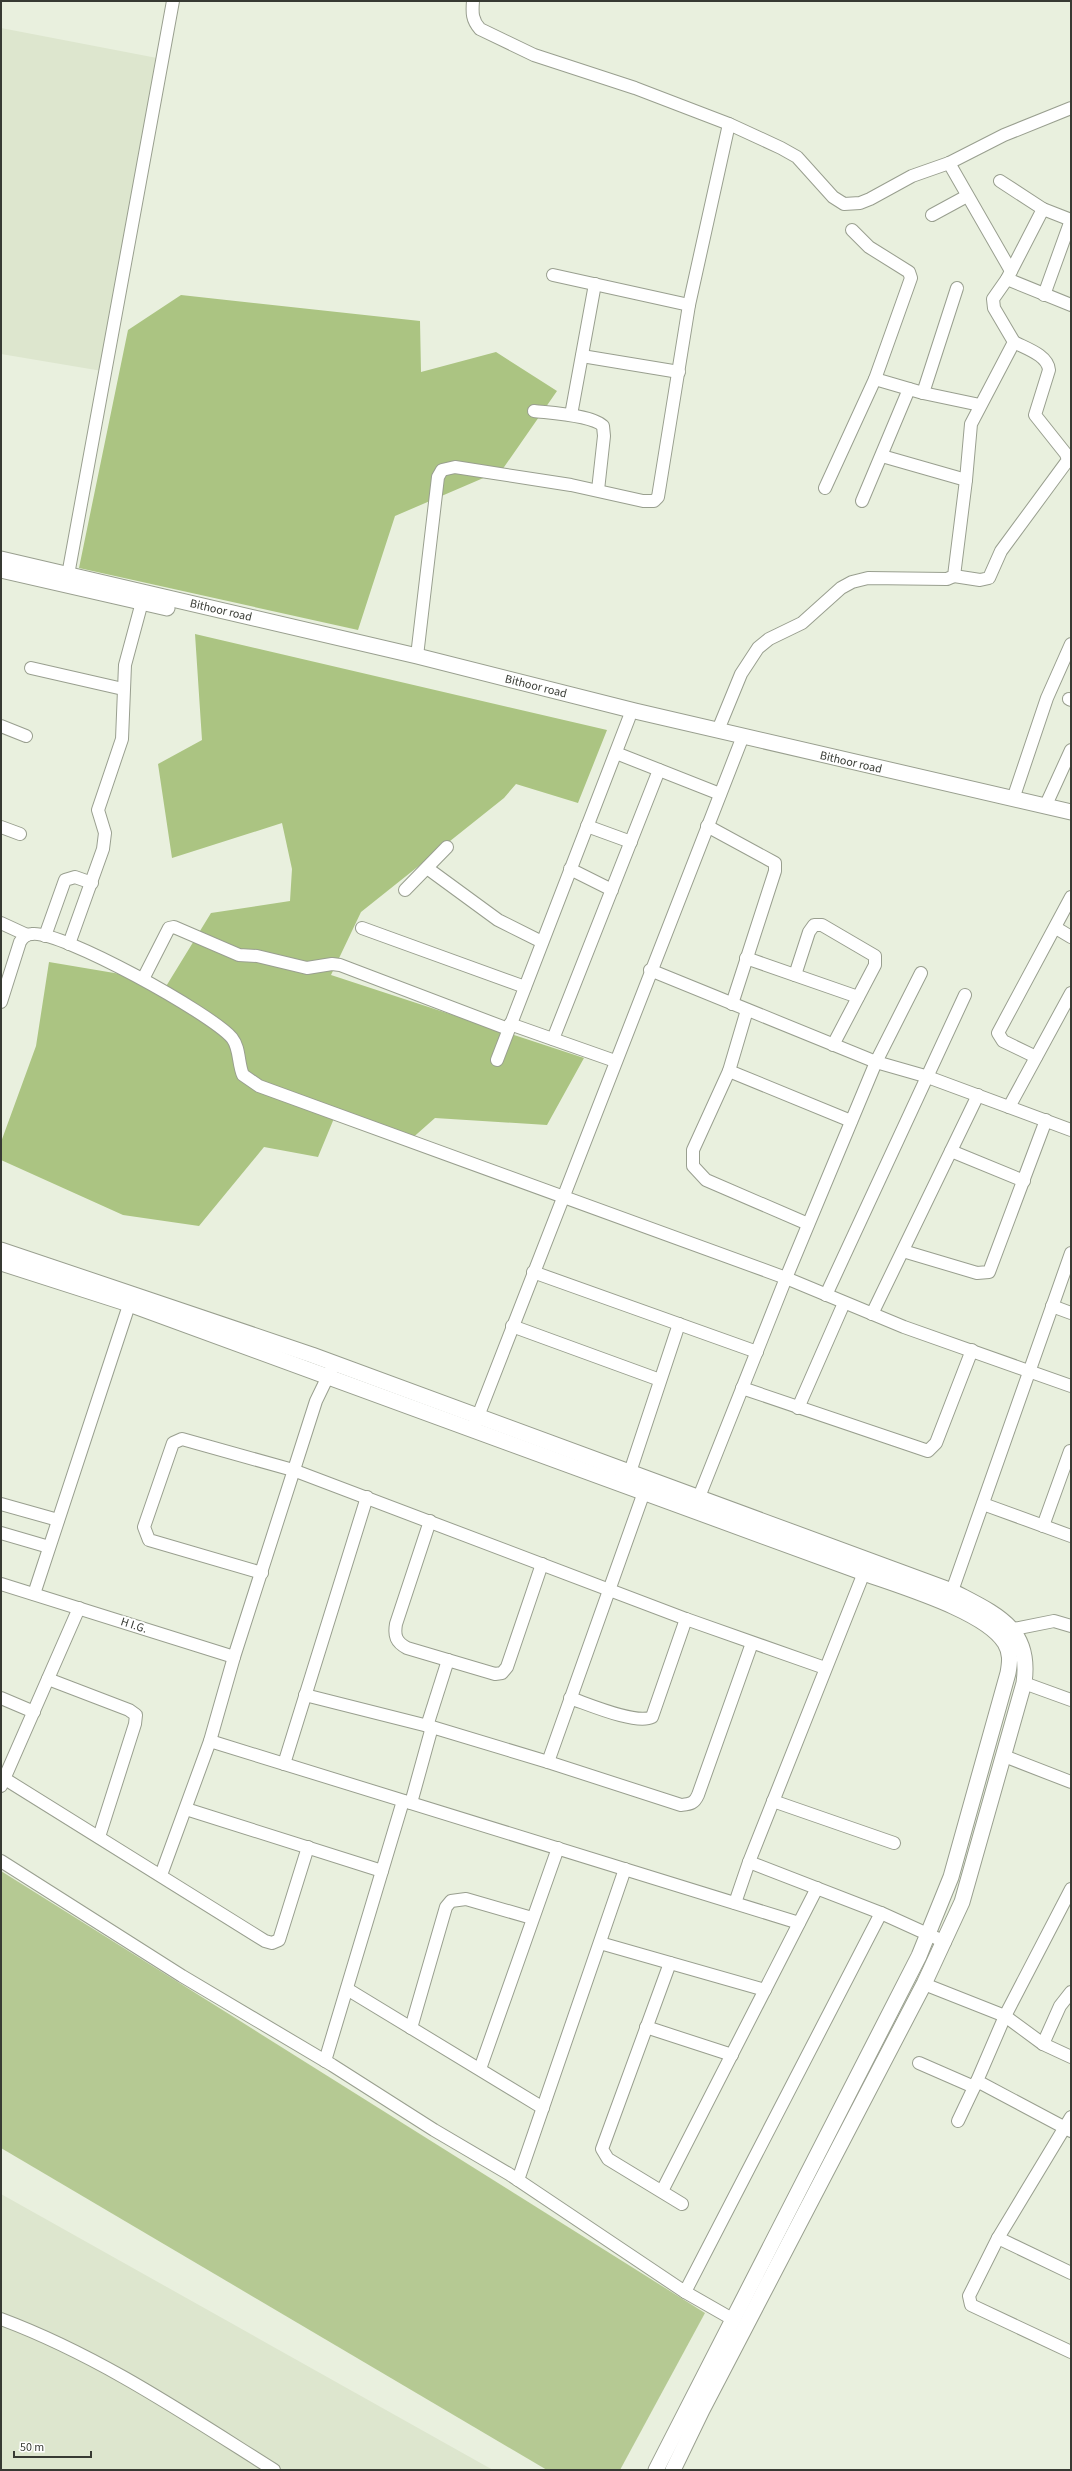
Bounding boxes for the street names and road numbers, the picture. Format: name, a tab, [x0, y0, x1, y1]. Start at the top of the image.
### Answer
street label: Bithoor road	[188, 595, 254, 626]
street label: Bithoor road	[503, 671, 569, 702]
street label: Bithoor road	[818, 747, 884, 778]
street label: H I.G.	[118, 1613, 149, 1638]

